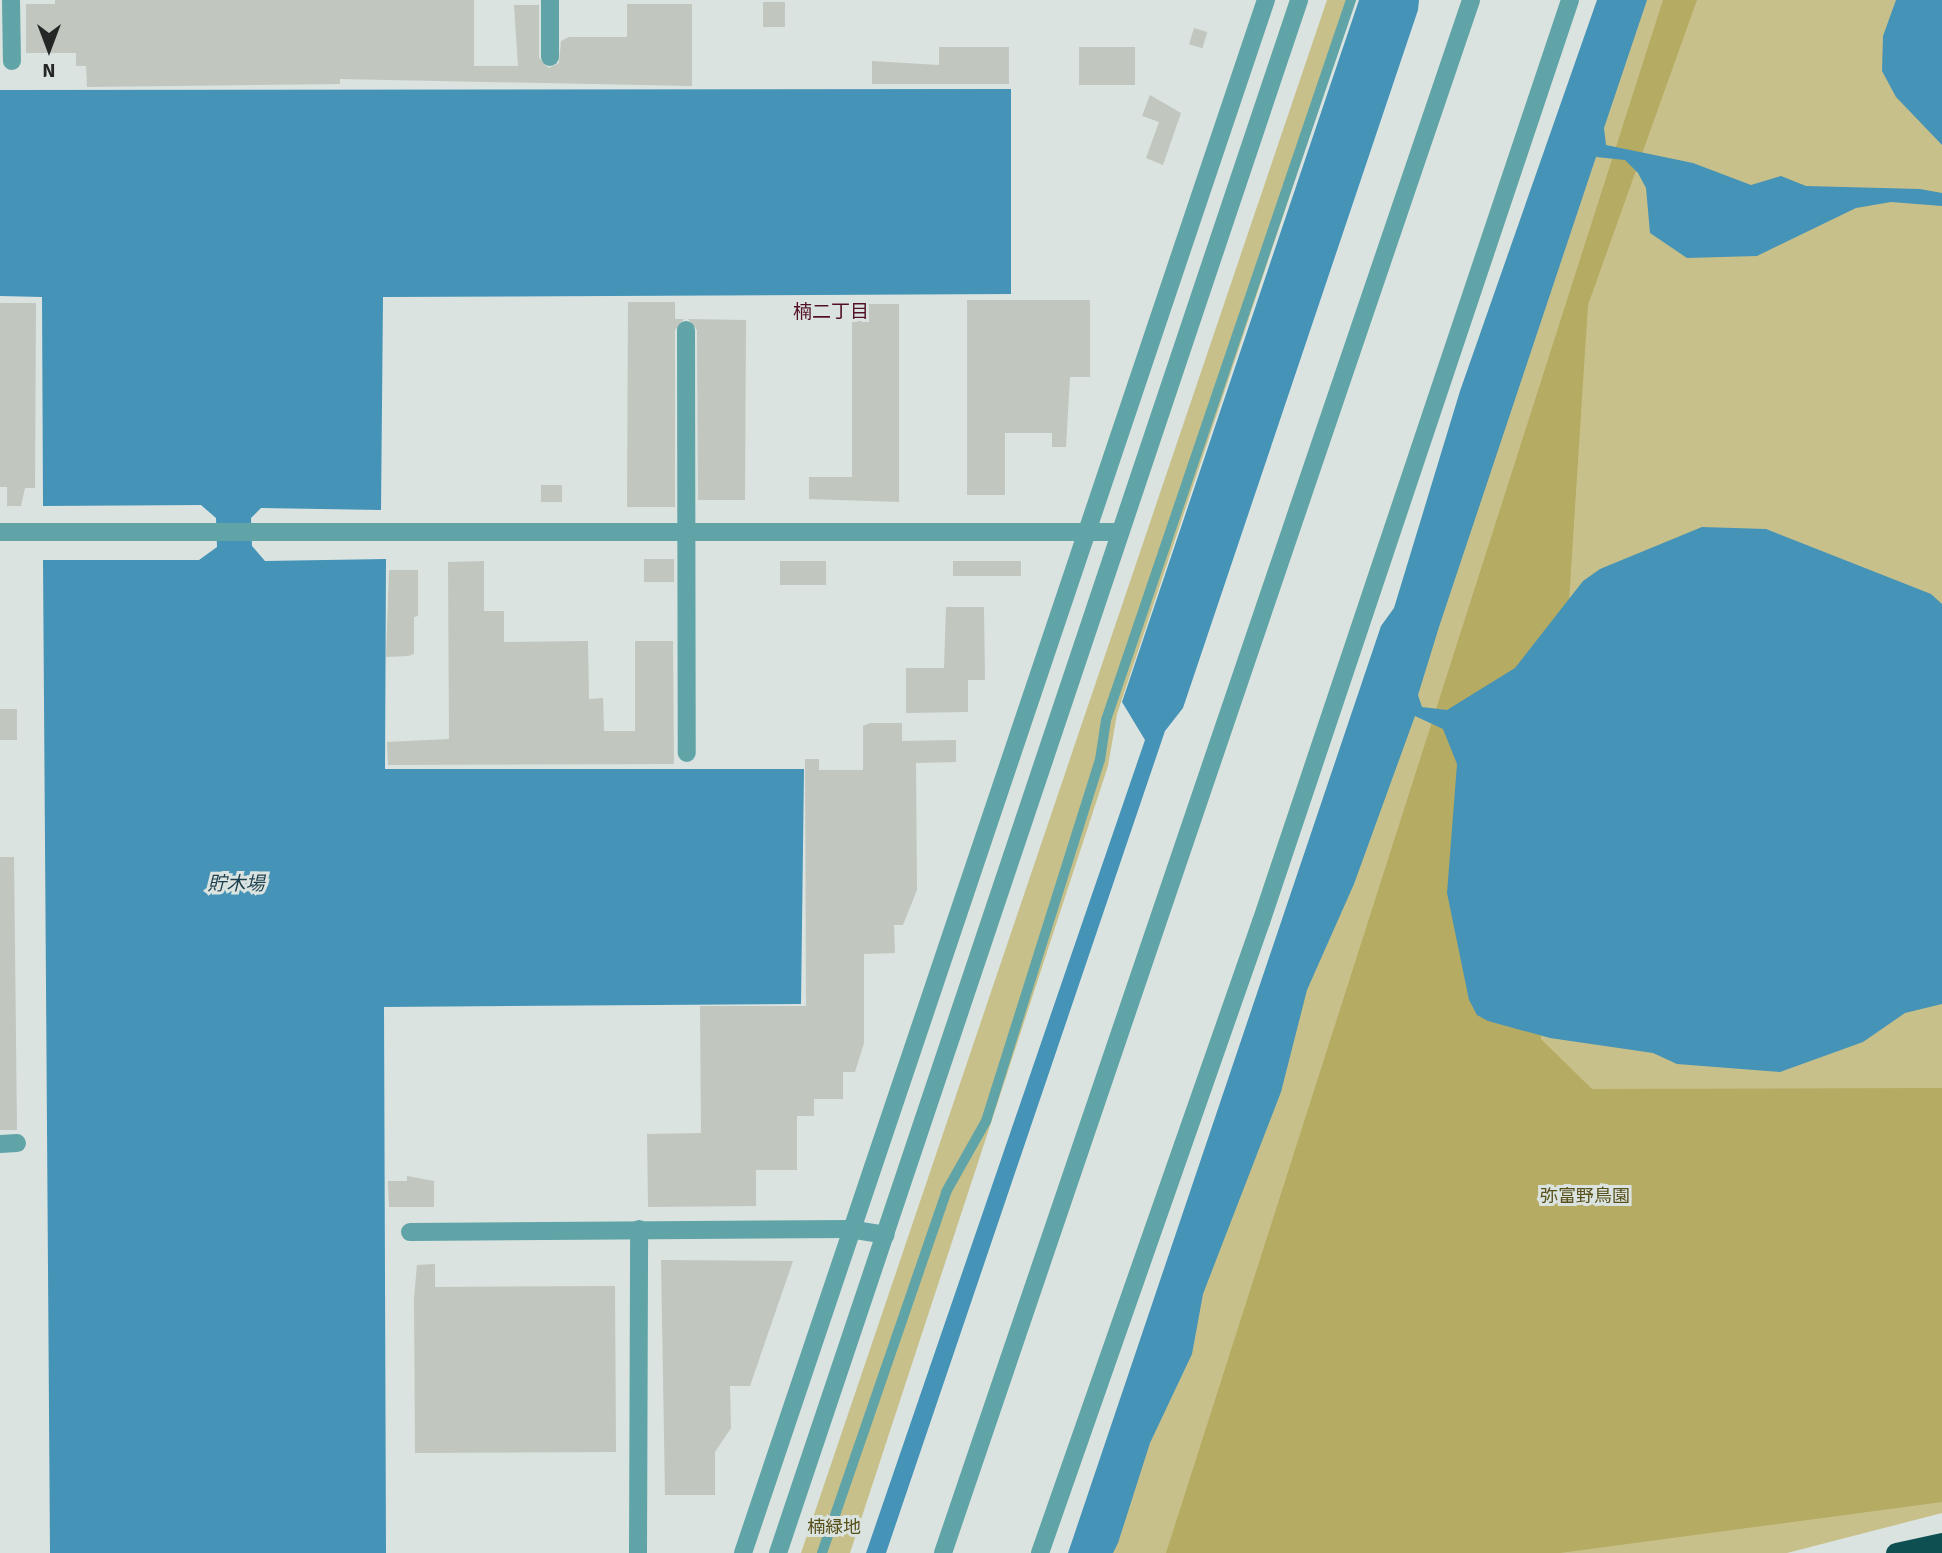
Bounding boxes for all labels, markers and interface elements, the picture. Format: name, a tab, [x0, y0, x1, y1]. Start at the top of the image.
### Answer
north arrow	[14, 14, 84, 84]
text: N	[42, 58, 56, 82]
district label: 楠二丁目	[793, 302, 869, 324]
water label: 貯木場	[208, 874, 264, 896]
park label: 弥富野鳥園	[1540, 1185, 1630, 1207]
park label: 楠緑地	[807, 1516, 861, 1538]

